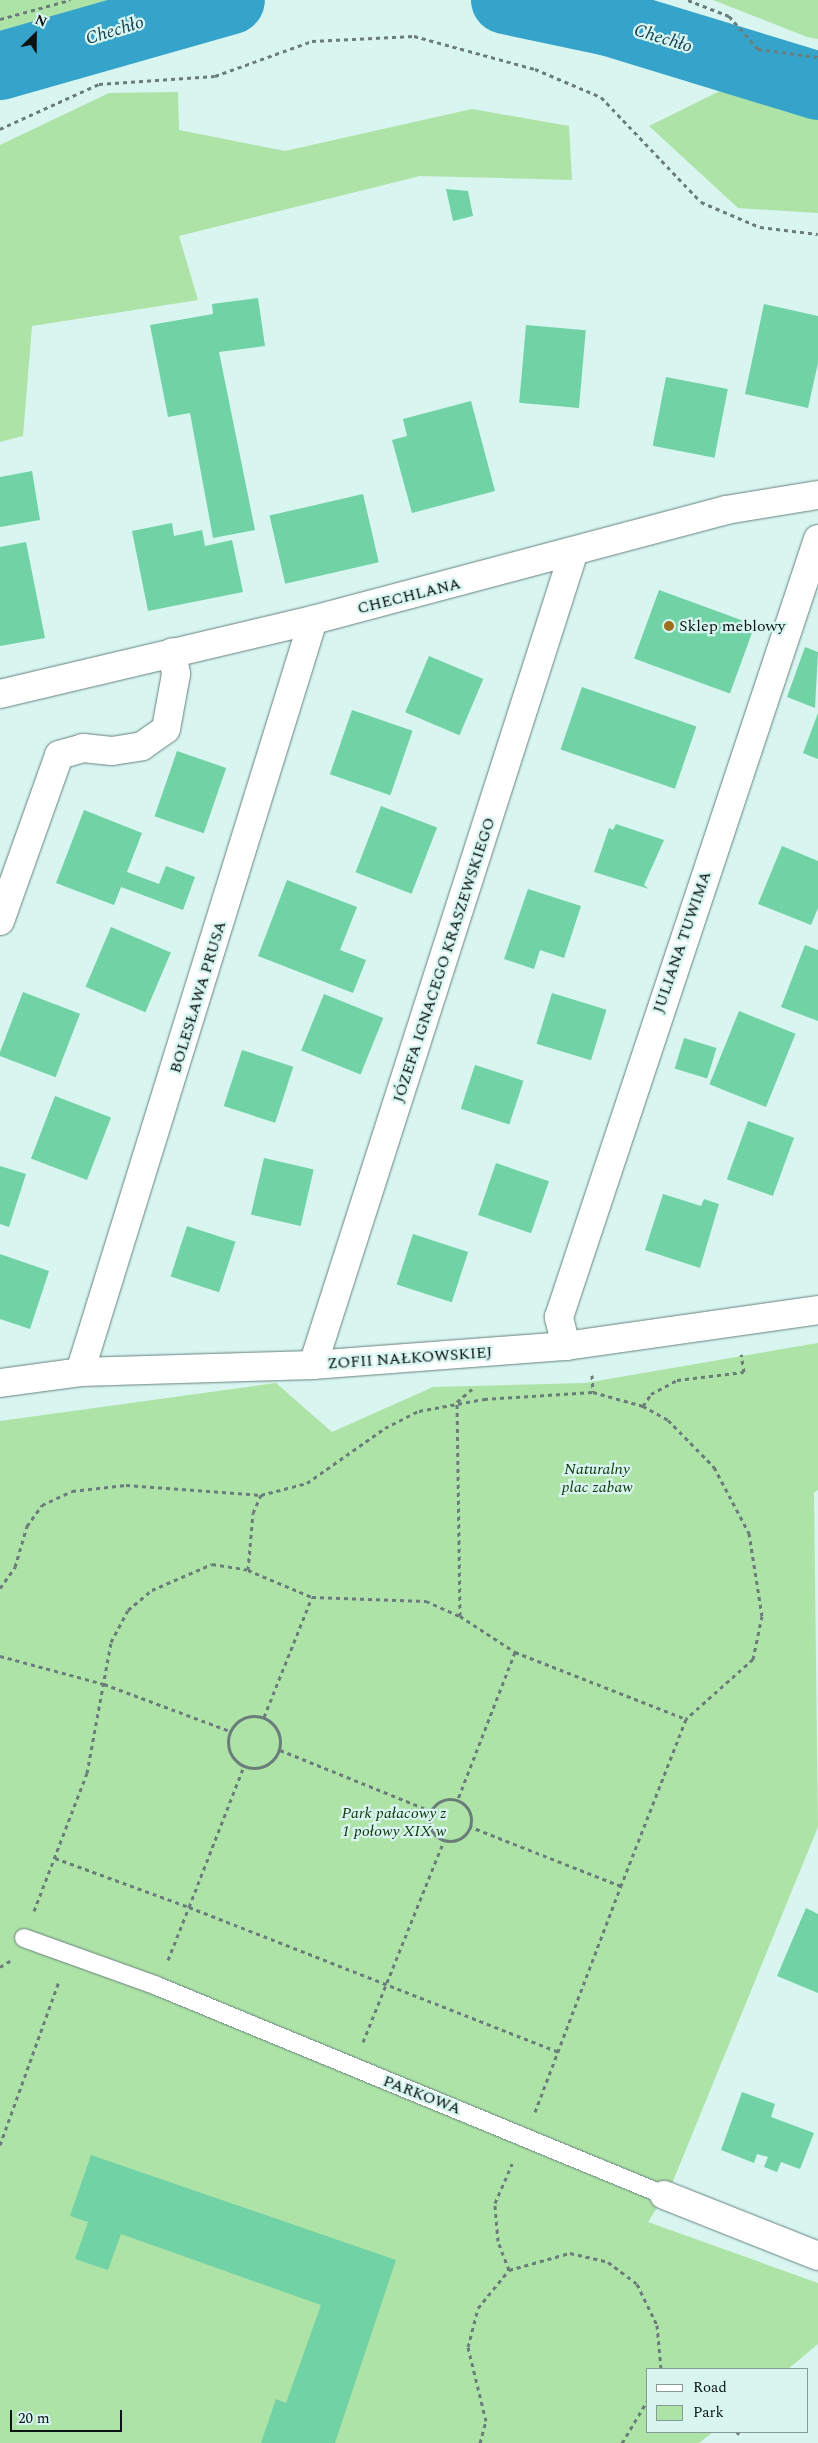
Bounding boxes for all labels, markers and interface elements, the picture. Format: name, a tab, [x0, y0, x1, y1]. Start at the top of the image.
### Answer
text: N	[32, 9, 50, 33]
north arrow	[10, 10, 60, 60]
water label: Chechło	[83, 12, 147, 50]
water label: Chechło	[631, 20, 695, 58]
street label: CHECHLANA	[355, 574, 463, 618]
place label: Sklep meblowy	[679, 616, 785, 636]
marker: Sklep meblowy	[663, 620, 675, 632]
street label: JÓZEFA IGNACEGO KRASZEWSKIEGO	[389, 815, 499, 1105]
street label: JULIANA TUWIMA	[649, 869, 715, 1015]
street label: BOLESŁAWA PRUSA	[166, 919, 230, 1075]
street label: ZOFII NAŁKOWSKIEJ	[327, 1343, 493, 1373]
park label: Naturalny plac zabaw	[561, 1459, 633, 1497]
park label: Park pałacowy z 1 połowy XIX w	[341, 1803, 447, 1841]
street label: PARKOWA	[380, 2071, 464, 2119]
legend	[646, 2368, 808, 2433]
text: Road	[693, 2376, 727, 2399]
scale bar	[12, 2400, 125, 2432]
text: Park	[693, 2401, 724, 2424]
text: 20 m	[18, 2407, 50, 2430]

